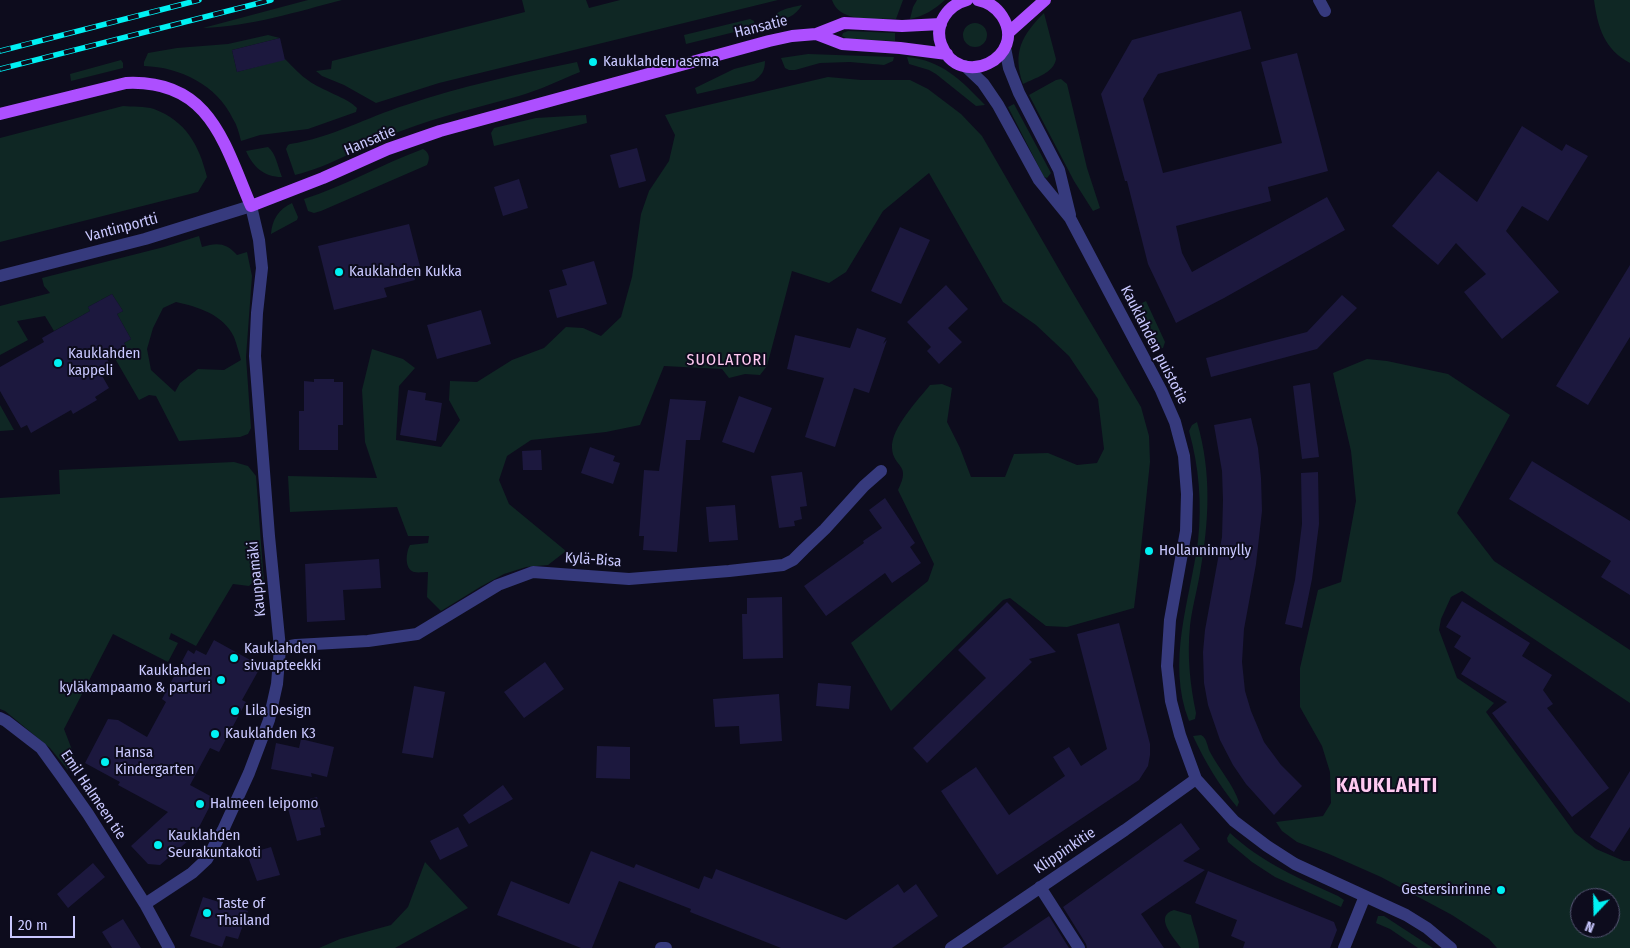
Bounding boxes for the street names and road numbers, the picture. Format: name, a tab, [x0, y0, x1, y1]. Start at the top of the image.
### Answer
street label: Hansatie	[733, 12, 789, 42]
street label: Hansatie	[342, 122, 398, 160]
street label: Vantinportti	[84, 210, 160, 246]
street label: Kauklahden puistotie	[1116, 283, 1192, 407]
street label: Kauppamäki	[244, 540, 270, 618]
street label: Kylä-Bisa	[564, 549, 622, 571]
street label: Emil Halmeen tie	[57, 747, 129, 843]
street label: Klippinkitie	[1031, 824, 1099, 878]

